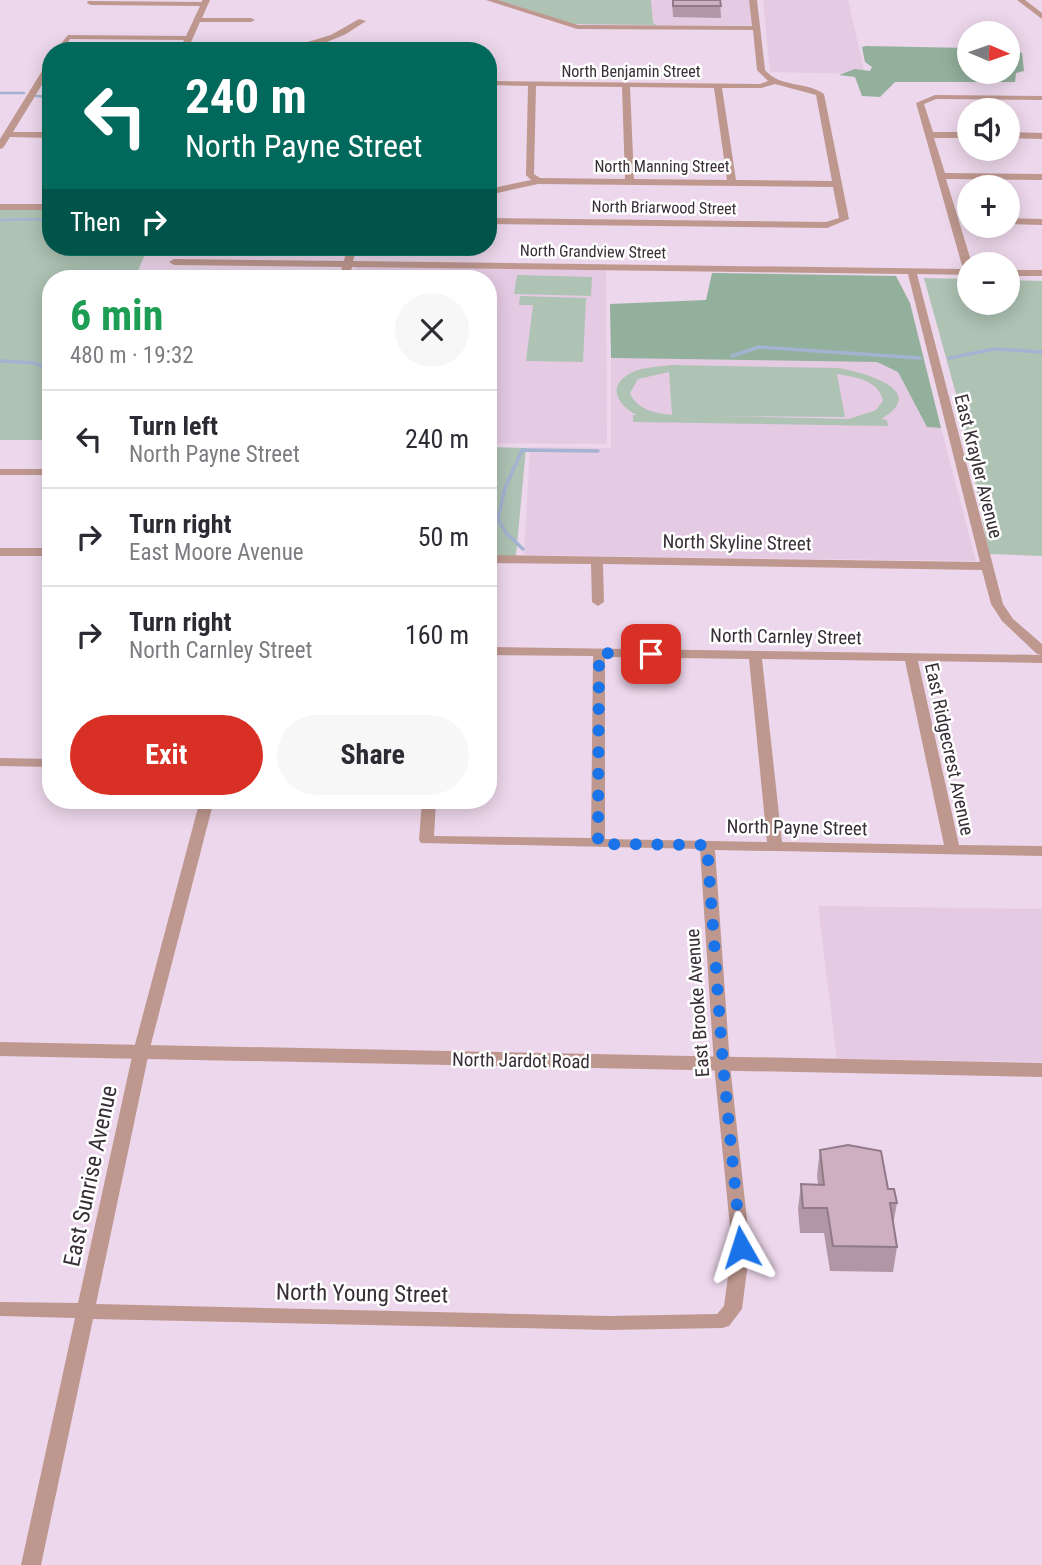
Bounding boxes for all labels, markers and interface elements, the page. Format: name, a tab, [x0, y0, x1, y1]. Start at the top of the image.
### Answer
north arrow	[957, 21, 1020, 84]
map controls	[957, 21, 1020, 315]
street label: North Benjamin Street	[561, 62, 701, 81]
text: 240 m	[185, 68, 307, 125]
icon: left	[70, 70, 161, 161]
button: sound	[957, 98, 1020, 161]
text: North Payne Street	[185, 127, 423, 165]
street label: North Manning Street	[594, 157, 730, 176]
button: +	[957, 175, 1020, 238]
street label: North Briarwood Street	[591, 197, 737, 218]
icon: right	[135, 203, 173, 241]
text: Then	[70, 207, 121, 237]
street label: North Grandview Street	[520, 241, 667, 262]
button: −	[957, 252, 1020, 315]
text: 6 min	[70, 291, 163, 340]
button: close	[395, 293, 469, 367]
text: 480 m · 19:32	[70, 342, 194, 369]
street label: East Krayler Avenue	[949, 392, 1008, 541]
text: Turn left	[129, 411, 218, 441]
icon: left	[70, 420, 108, 458]
text: 240 m	[405, 424, 469, 454]
text: North Payne Street	[129, 441, 300, 468]
text: Turn right	[129, 509, 231, 539]
icon: right	[70, 518, 108, 556]
text: 50 m	[418, 522, 469, 552]
street label: North Skyline Street	[662, 530, 812, 555]
text: East Moore Avenue	[129, 539, 304, 566]
text: Turn right	[129, 607, 231, 637]
icon: right	[70, 616, 108, 654]
text: 160 m	[405, 620, 469, 650]
pin	[621, 624, 681, 684]
street label: North Carnley Street	[710, 624, 862, 649]
icon: arrive	[632, 635, 670, 673]
text: North Carnley Street	[129, 637, 312, 664]
street label: East Ridgecrest Avenue	[920, 661, 979, 838]
button: Exit	[70, 715, 263, 795]
button: Share	[277, 715, 469, 795]
street label: North Payne Street	[726, 815, 868, 840]
street label: East Brooke Avenue	[681, 928, 714, 1078]
street label: North Jardot Road	[452, 1048, 590, 1073]
street label: East Sunrise Avenue	[58, 1083, 123, 1269]
position arrow	[704, 1210, 778, 1284]
street label: North Young Street	[276, 1278, 448, 1309]

